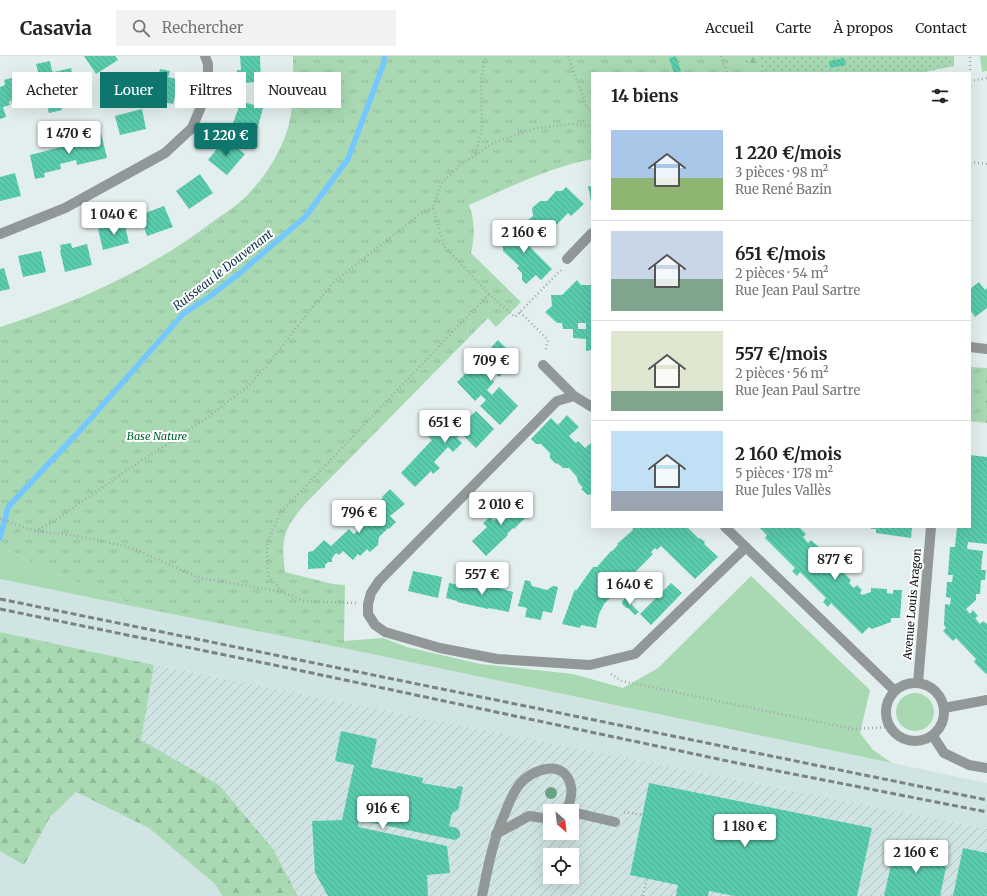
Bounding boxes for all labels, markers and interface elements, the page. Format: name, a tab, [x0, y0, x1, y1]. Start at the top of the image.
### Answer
search box	[116, 10, 396, 46]
text: Casavia	[20, 16, 92, 40]
icon: search	[130, 17, 152, 39]
text: Rechercher	[162, 18, 243, 37]
text: Accueil	[705, 19, 754, 37]
text: Carte	[776, 19, 811, 37]
text: À propos	[833, 19, 893, 37]
text: Contact	[915, 19, 967, 37]
chip: Acheter	[12, 72, 92, 108]
chip: Louer	[100, 72, 167, 108]
chip: Filtres	[175, 72, 246, 108]
chip: Nouveau	[254, 72, 341, 108]
text: 14 biens	[611, 85, 678, 107]
icon: filters	[929, 85, 951, 107]
pin: 1 470 €	[32, 121, 106, 155]
pin: 1 220 €	[189, 123, 263, 157]
text: 1 470 €	[47, 125, 91, 142]
text: 1 220 €	[203, 127, 249, 144]
text: 1 220 €/mois	[735, 142, 842, 164]
icon: home	[643, 146, 691, 194]
text: 3 pièces · 98 m²	[735, 164, 828, 181]
text: Rue René Bazin	[735, 181, 832, 198]
pin: 1 040 €	[77, 202, 151, 236]
text: 1 040 €	[91, 206, 138, 223]
pin: 2 160 €	[487, 220, 561, 254]
text: 2 160 €	[501, 224, 547, 241]
water label: Ruisseau le Douvenant	[170, 225, 276, 313]
text: 651 €/mois	[735, 243, 826, 265]
icon: home	[643, 247, 691, 295]
text: 2 pièces · 54 m²	[735, 265, 829, 282]
text: Rue Jean Paul Sartre	[735, 282, 860, 299]
text: 557 €/mois	[735, 343, 827, 365]
icon: home	[643, 347, 691, 395]
pin: 709 €	[463, 348, 519, 382]
text: 709 €	[473, 352, 509, 369]
text: 2 pièces · 56 m²	[735, 365, 828, 382]
text: Rue Jean Paul Sartre	[735, 382, 860, 399]
pin: 651 €	[417, 410, 473, 444]
text: 651 €	[428, 414, 462, 431]
park label: Base Nature	[127, 429, 188, 443]
text: 2 160 €/mois	[735, 443, 842, 465]
icon: home	[643, 447, 691, 495]
text: 5 pièces · 178 m²	[735, 465, 833, 482]
text: Rue Jules Vallès	[735, 482, 831, 499]
pin: 2 010 €	[464, 492, 538, 526]
text: 2 010 €	[478, 496, 524, 513]
pin: 796 €	[331, 500, 387, 534]
text: 796 €	[341, 504, 377, 521]
pin: 877 €	[807, 547, 863, 581]
street label: Avenue Louis Aragon	[900, 547, 924, 661]
text: 877 €	[817, 551, 853, 568]
pin: 557 €	[454, 562, 510, 596]
text: 557 €	[465, 566, 499, 583]
pin: 1 640 €	[593, 572, 667, 606]
text: 1 640 €	[607, 576, 653, 593]
pin: 916 €	[355, 796, 411, 830]
text: 916 €	[366, 800, 400, 817]
north arrow	[543, 804, 579, 840]
map controls	[543, 804, 579, 884]
pin: 1 180 €	[708, 814, 782, 848]
text: 1 180 €	[723, 818, 767, 835]
pin: 2 160 €	[879, 840, 953, 874]
text: 2 160 €	[893, 844, 939, 861]
button: locate	[543, 848, 579, 884]

